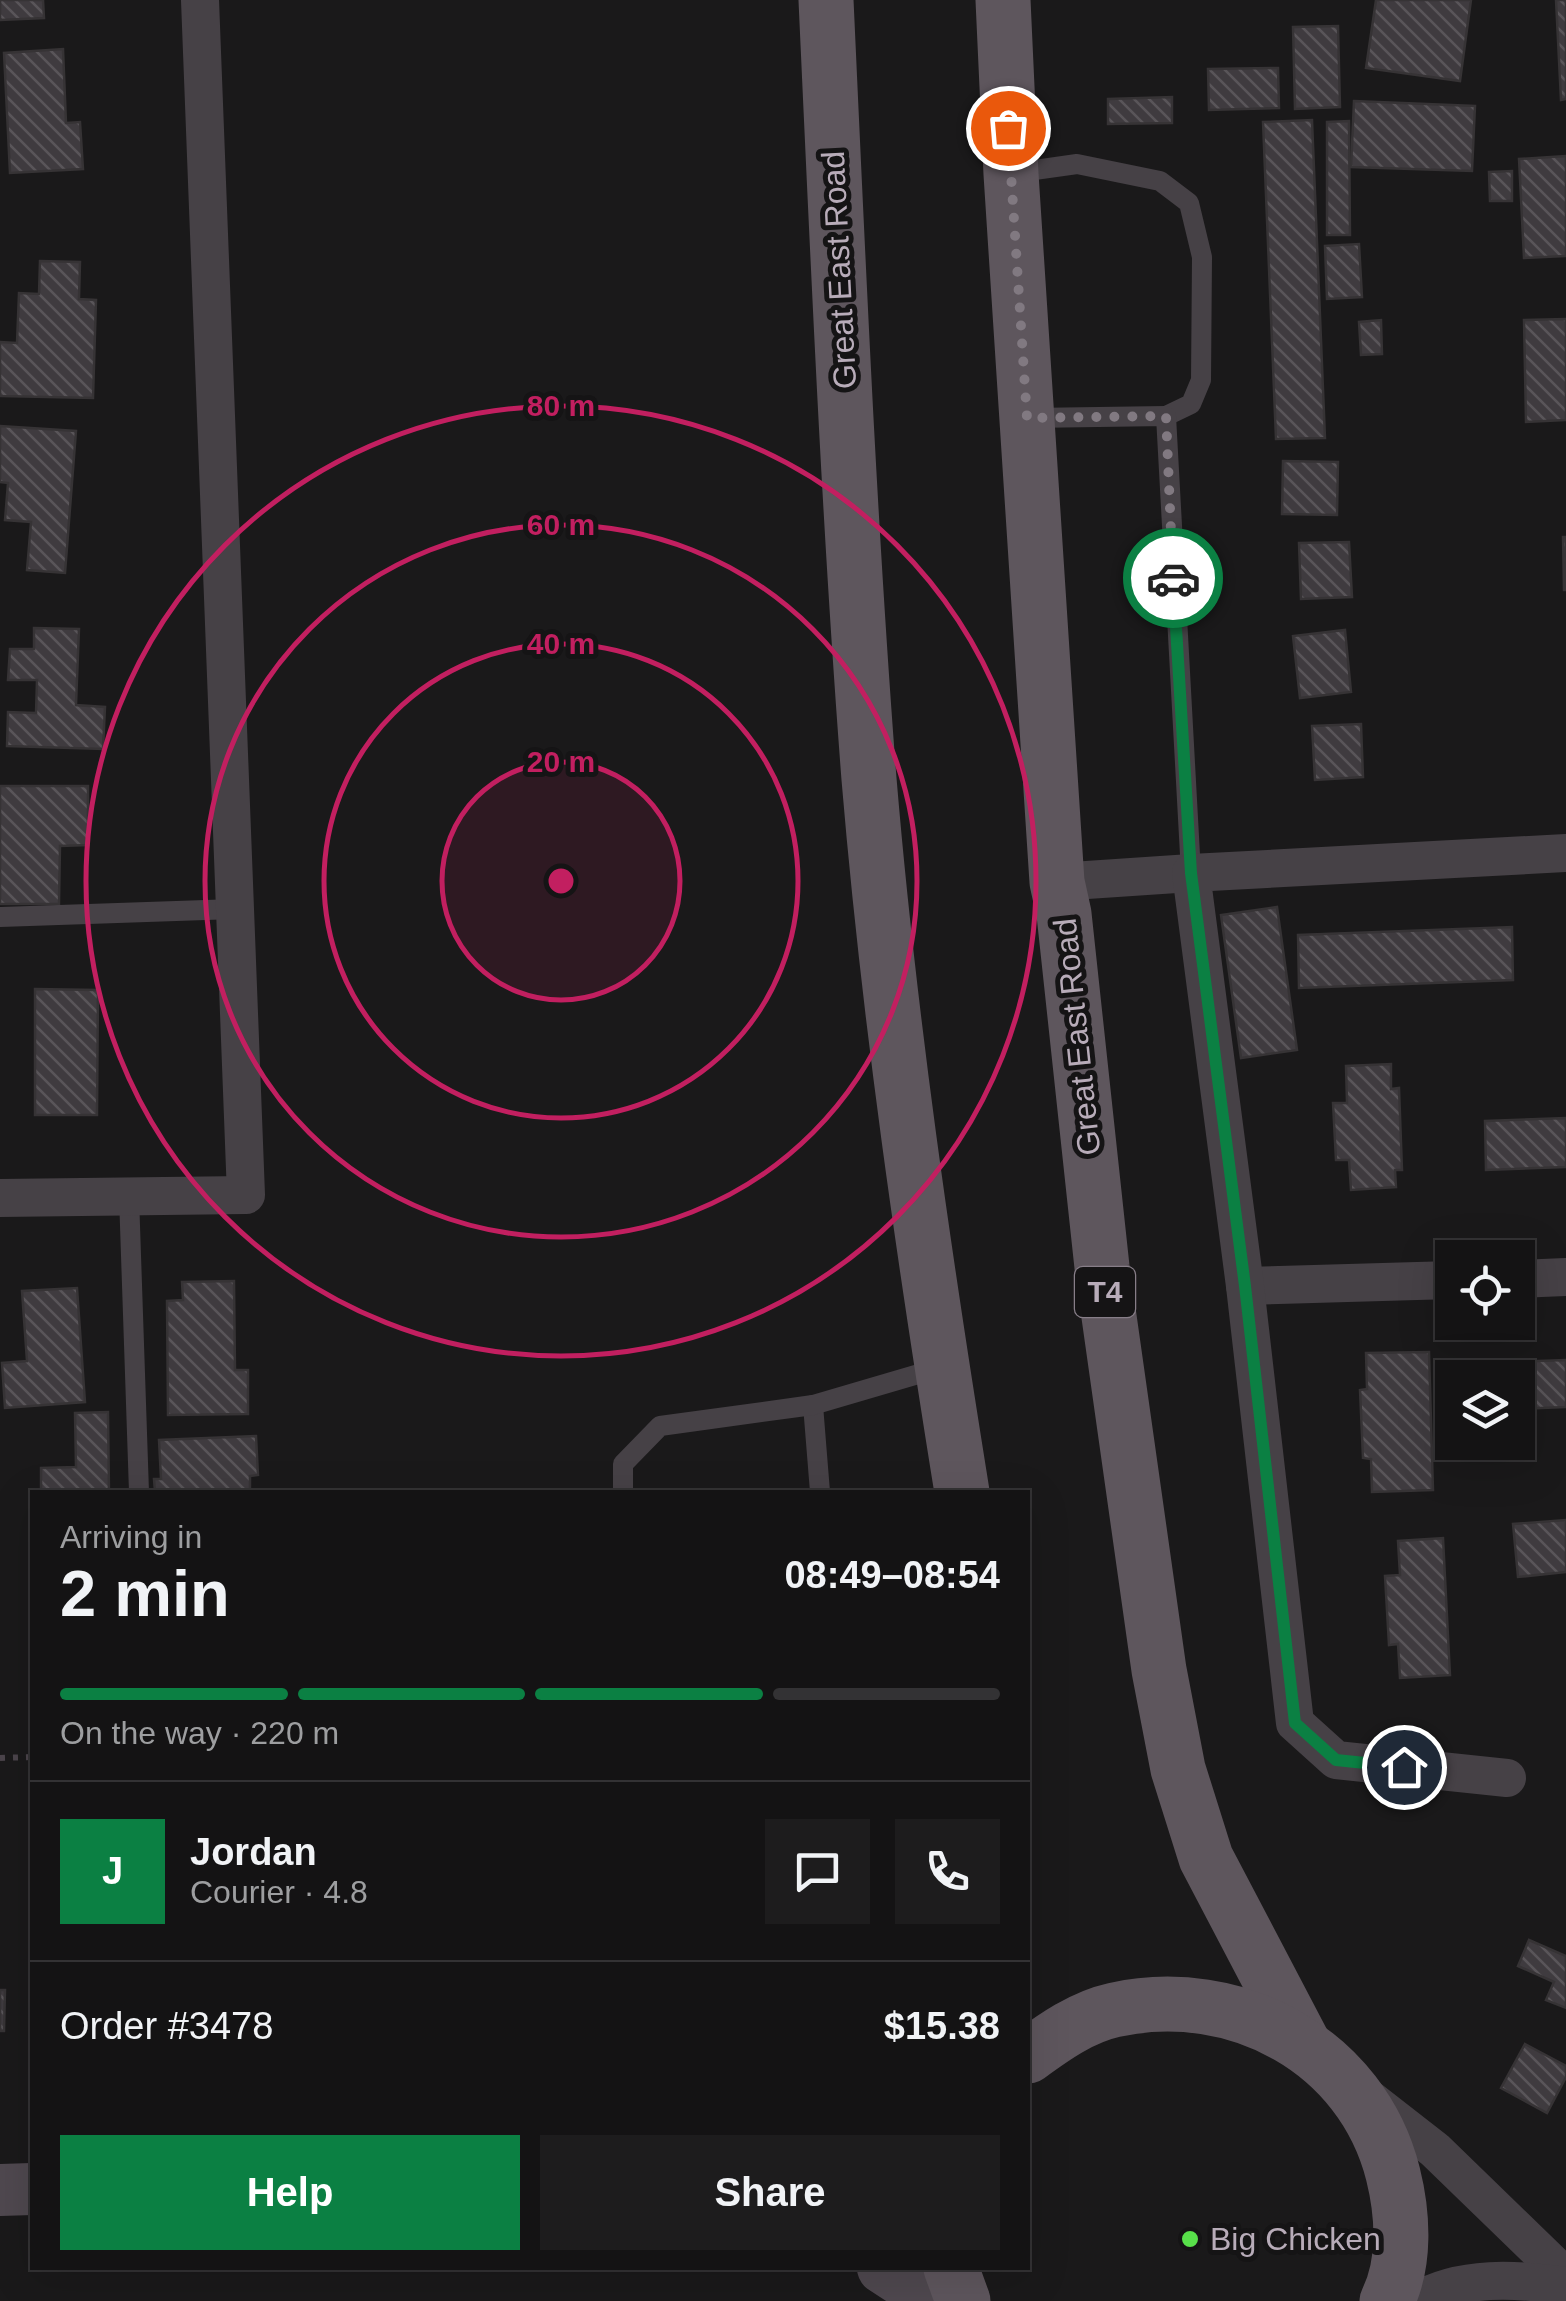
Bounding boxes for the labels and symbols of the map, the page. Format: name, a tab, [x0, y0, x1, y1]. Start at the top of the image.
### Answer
pin	[966, 86, 1051, 171]
street label: Great East Road	[815, 150, 863, 390]
text: 80 m	[527, 389, 595, 422]
text: 60 m	[527, 508, 595, 541]
courier	[1123, 528, 1223, 628]
text: 40 m	[527, 627, 595, 660]
text: 20 m	[527, 745, 595, 778]
centre of rings	[543, 863, 579, 899]
street label: Great East Road	[1047, 917, 1107, 1157]
road number: T4	[1075, 1267, 1135, 1317]
pin	[1362, 1725, 1447, 1810]
place label: Big Chicken	[1210, 2221, 1381, 2257]
marker: Big Chicken	[1179, 2228, 1201, 2250]

